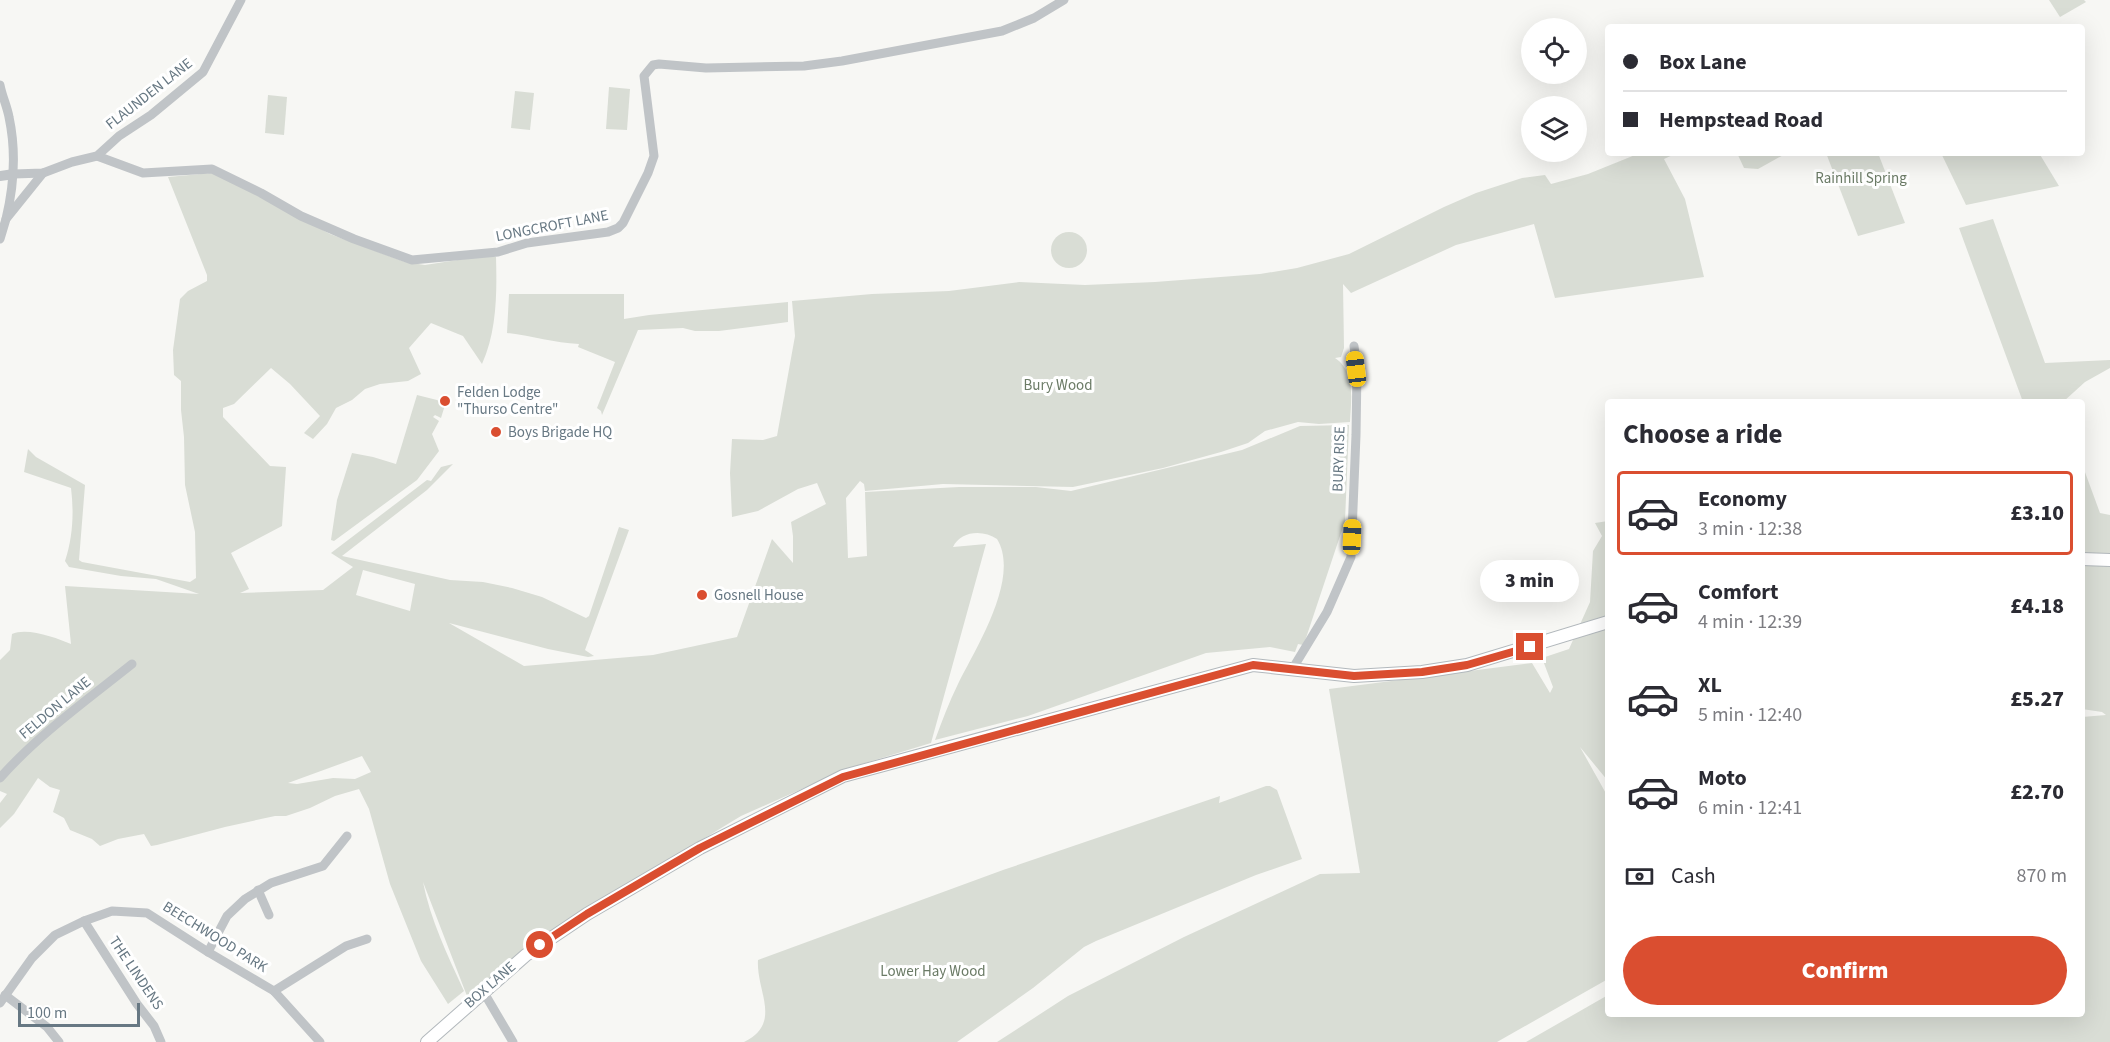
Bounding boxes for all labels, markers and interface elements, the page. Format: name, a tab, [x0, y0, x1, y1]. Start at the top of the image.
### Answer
map controls	[1521, 18, 1587, 162]
button: locate	[1521, 18, 1587, 84]
text: Box Lane	[1659, 46, 1747, 78]
street label: FLAUNDEN LANE	[101, 53, 197, 135]
button: layers	[1521, 96, 1587, 162]
text: Hempstead Road	[1659, 104, 1823, 136]
park label: Rainhill Spring	[1815, 168, 1907, 189]
street label: LONGCROFT LANE	[494, 205, 610, 247]
car	[1345, 350, 1367, 388]
park label: Bury Wood	[1024, 375, 1092, 396]
place label: Felden Lodge "Thurso Centre"	[457, 382, 558, 420]
marker: Felden Lodge "Thurso Centre"	[438, 394, 452, 408]
text: Choose a ride	[1623, 415, 1783, 454]
place label: Boys Brigade HQ	[508, 422, 612, 443]
marker: Boys Brigade HQ	[489, 425, 503, 439]
street label: BURY RISE	[1327, 426, 1351, 492]
text: Economy	[1698, 483, 1787, 515]
icon: car	[1626, 486, 1680, 540]
text: £3.10	[2010, 497, 2064, 529]
text: 3 min · 12:38	[1698, 515, 1802, 543]
car	[1342, 519, 1362, 555]
callout: 3 min	[1480, 560, 1580, 602]
text: 3 min	[1505, 567, 1554, 595]
text: Comfort	[1698, 576, 1779, 608]
icon: car	[1626, 579, 1680, 633]
place label: Gosnell House	[714, 585, 804, 606]
marker: Gosnell House	[695, 588, 709, 602]
text: £4.18	[2010, 590, 2064, 622]
text: 4 min · 12:39	[1698, 608, 1802, 636]
route end	[1516, 633, 1543, 660]
text: XL	[1698, 669, 1722, 701]
street label: FELDON LANE	[15, 672, 95, 744]
icon: car	[1626, 672, 1680, 726]
text: £5.27	[2010, 683, 2064, 715]
text: 5 min · 12:40	[1698, 701, 1802, 729]
text: Moto	[1698, 762, 1747, 794]
icon: car	[1626, 765, 1680, 819]
text: £2.70	[2010, 776, 2064, 808]
text: 6 min · 12:41	[1698, 794, 1802, 822]
icon: cash	[1623, 860, 1656, 893]
text: Cash	[1671, 860, 1716, 892]
text: 870 m	[2017, 862, 2067, 890]
street label: BEECHWOOD PARK	[159, 896, 272, 978]
route start	[526, 931, 553, 958]
street label: THE LINDENS	[104, 932, 168, 1014]
button: Confirm	[1623, 936, 2067, 1005]
street label: BOX LANE	[460, 957, 520, 1013]
park label: Lower Hay Wood	[880, 961, 986, 982]
scale bar	[18, 1000, 140, 1028]
text: 100 m	[27, 1002, 67, 1024]

